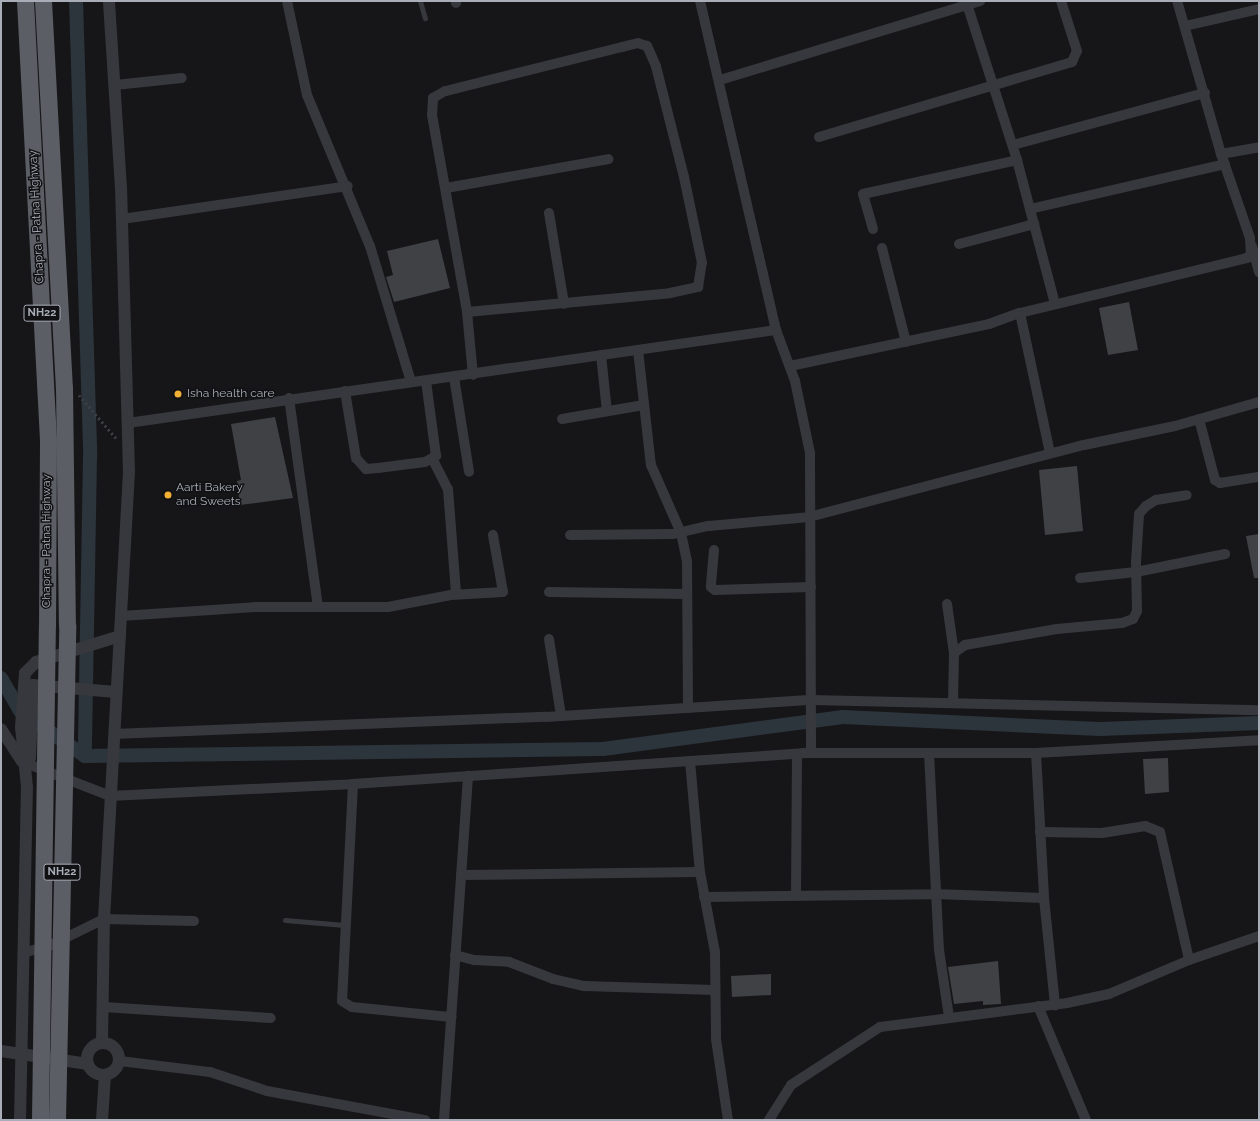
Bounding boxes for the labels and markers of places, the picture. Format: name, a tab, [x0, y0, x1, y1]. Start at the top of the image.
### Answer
place label: Isha health care	[187, 387, 274, 401]
marker: Isha health care	[172, 388, 184, 400]
place label: Aarti Bakery and Sweets	[176, 481, 243, 509]
marker: Aarti Bakery and Sweets	[163, 490, 173, 500]

